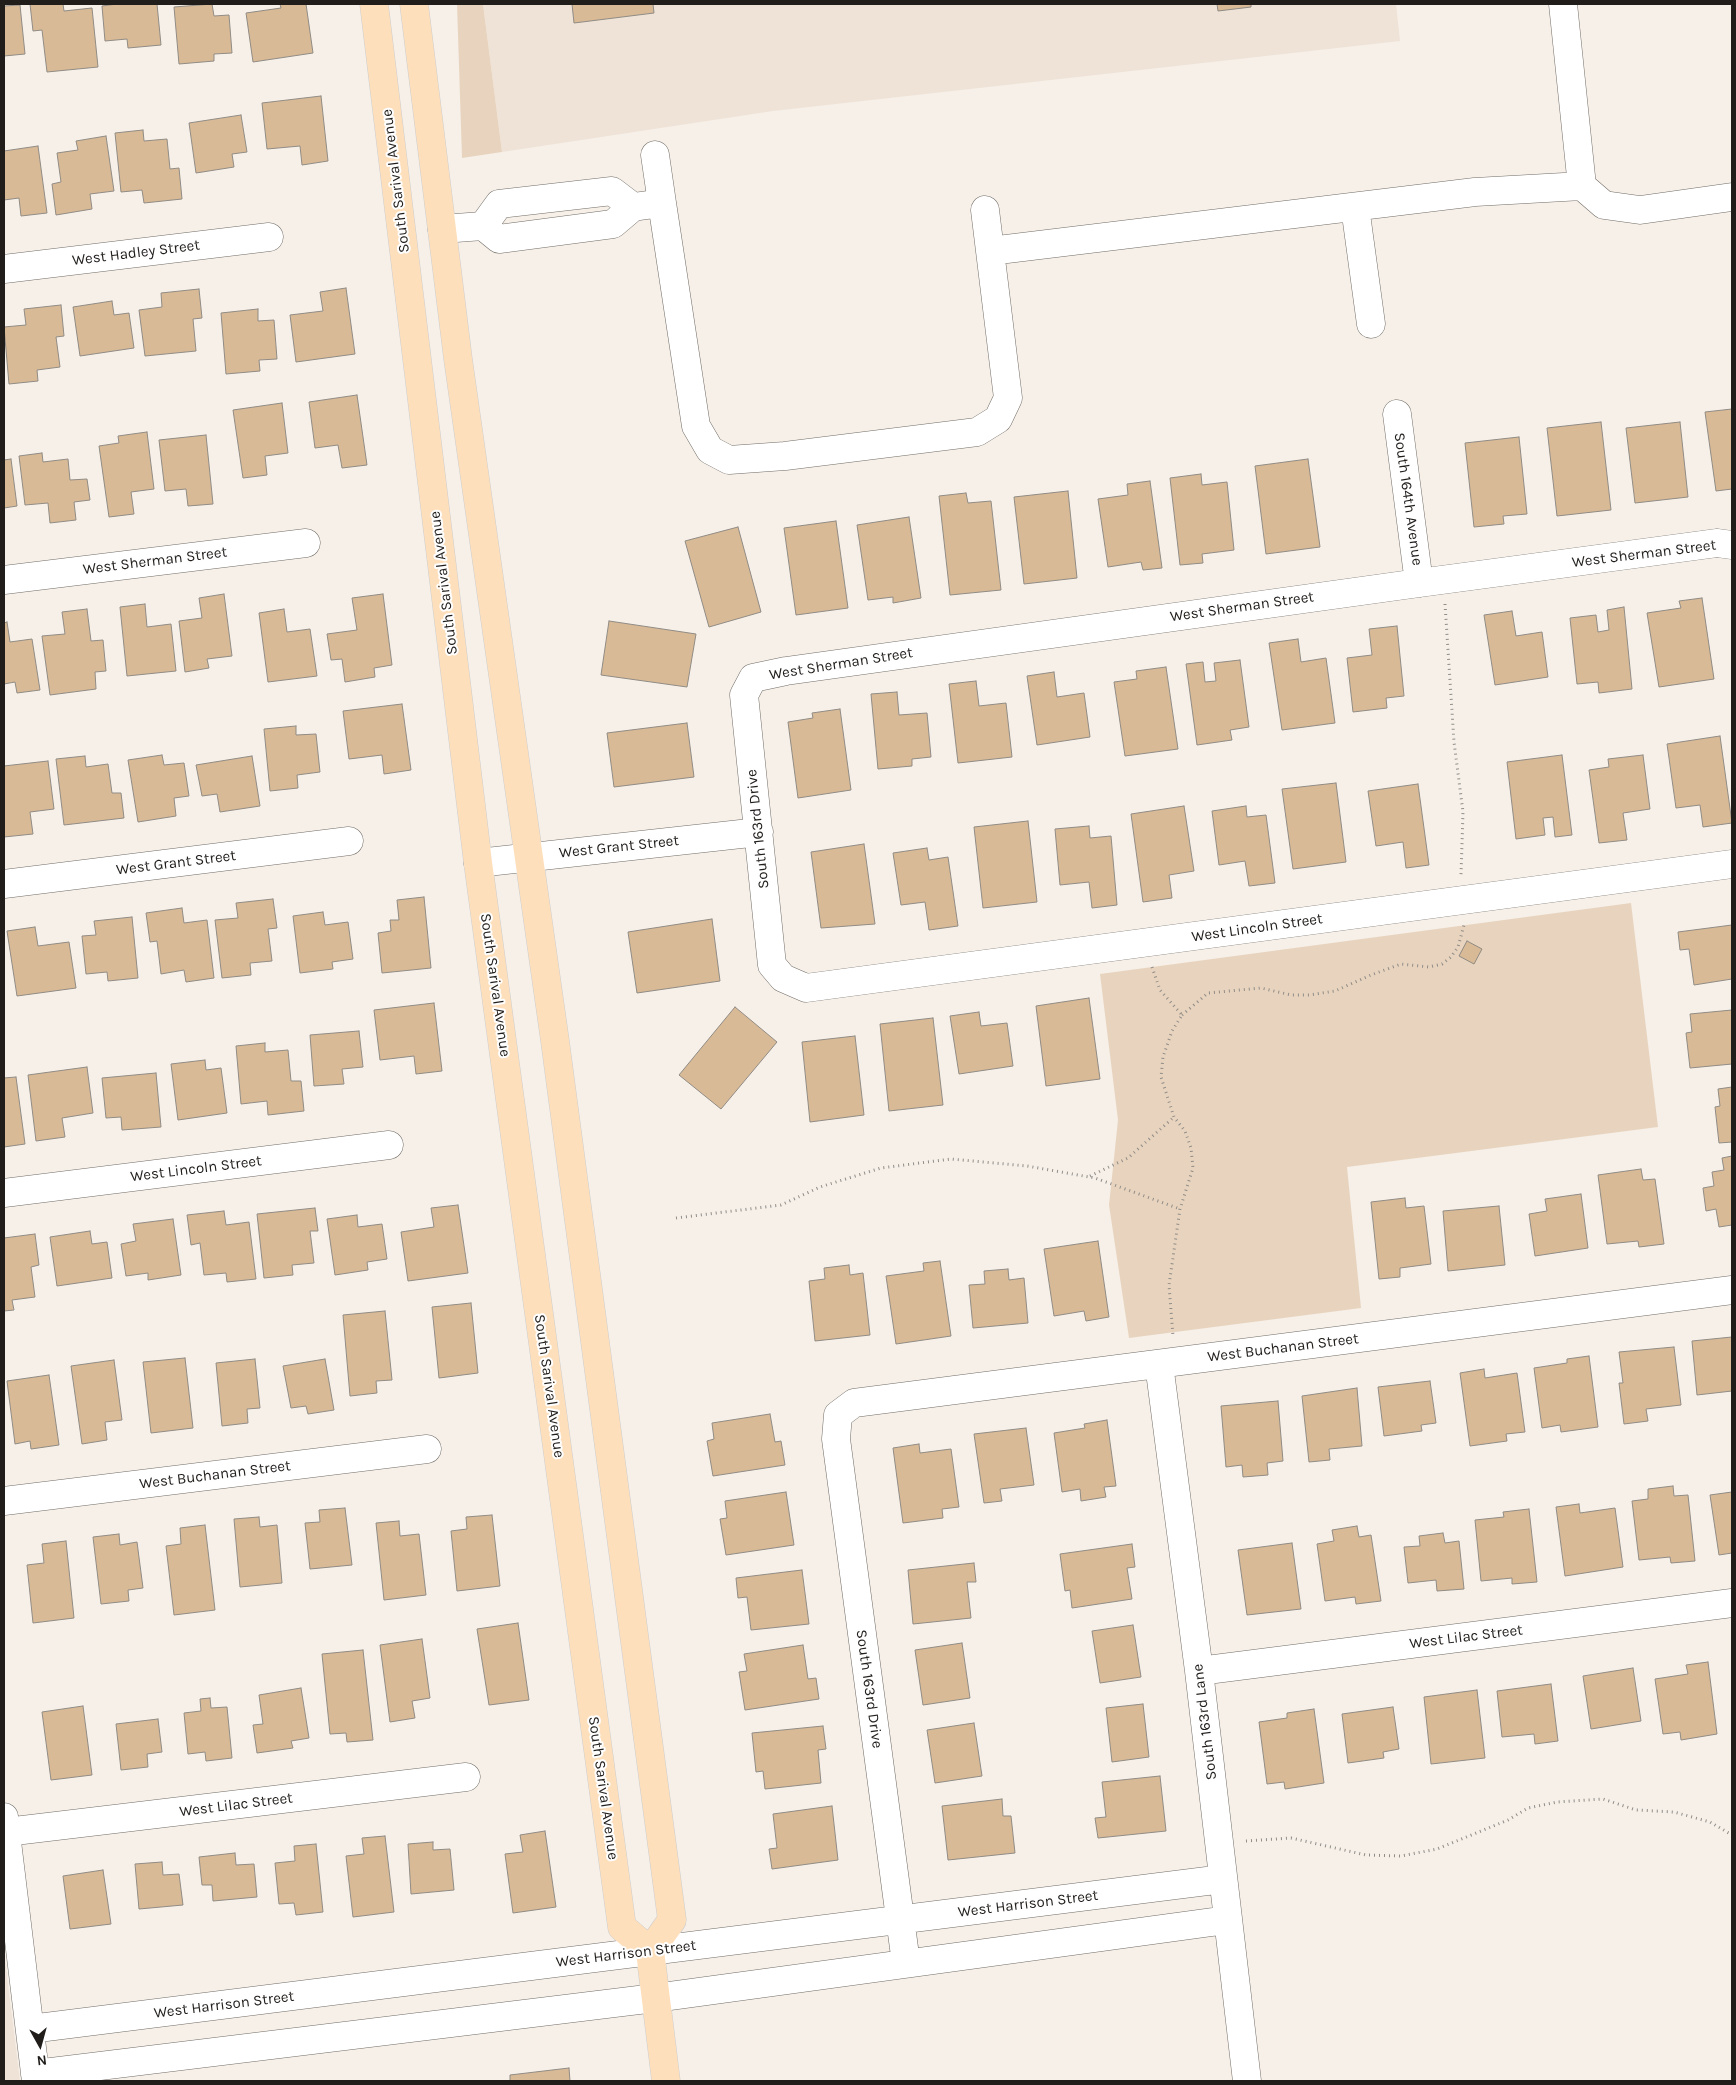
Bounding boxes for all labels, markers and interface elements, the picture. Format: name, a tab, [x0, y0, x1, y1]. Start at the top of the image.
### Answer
street label: South Sarival Avenue	[378, 108, 414, 254]
street label: West Hadley Street	[71, 236, 201, 270]
street label: South 164th Avenue	[1390, 431, 1426, 567]
street label: South Sarival Avenue	[426, 510, 462, 656]
street label: West Sherman Street	[1571, 536, 1717, 572]
street label: West Sherman Street	[82, 543, 228, 579]
street label: West Sherman Street	[1169, 588, 1315, 626]
street label: West Sherman Street	[768, 644, 914, 684]
street label: South 163rd Drive	[743, 768, 773, 890]
street label: West Grant Street	[558, 832, 680, 862]
street label: West Grant Street	[115, 847, 237, 879]
street label: West Lincoln Street	[1190, 910, 1324, 946]
street label: South Sarival Avenue	[476, 912, 514, 1058]
street label: West Lincoln Street	[129, 1152, 263, 1186]
street label: South Sarival Avenue	[530, 1313, 568, 1459]
street label: West Buchanan Street	[1206, 1330, 1360, 1366]
street label: West Buchanan Street	[138, 1457, 292, 1493]
street label: West Lilac Street	[1408, 1621, 1524, 1653]
street label: South 163rd Drive	[852, 1628, 886, 1750]
street label: South 163rd Lane	[1189, 1663, 1221, 1781]
street label: South Sarival Avenue	[584, 1715, 622, 1861]
street label: West Lilac Street	[178, 1789, 294, 1821]
street label: West Harrison Street	[957, 1886, 1099, 1922]
street label: West Harrison Street	[555, 1936, 697, 1972]
street label: West Harrison Street	[153, 1987, 295, 2023]
north arrow	[15, 2020, 65, 2070]
text: N	[36, 2051, 48, 2069]

